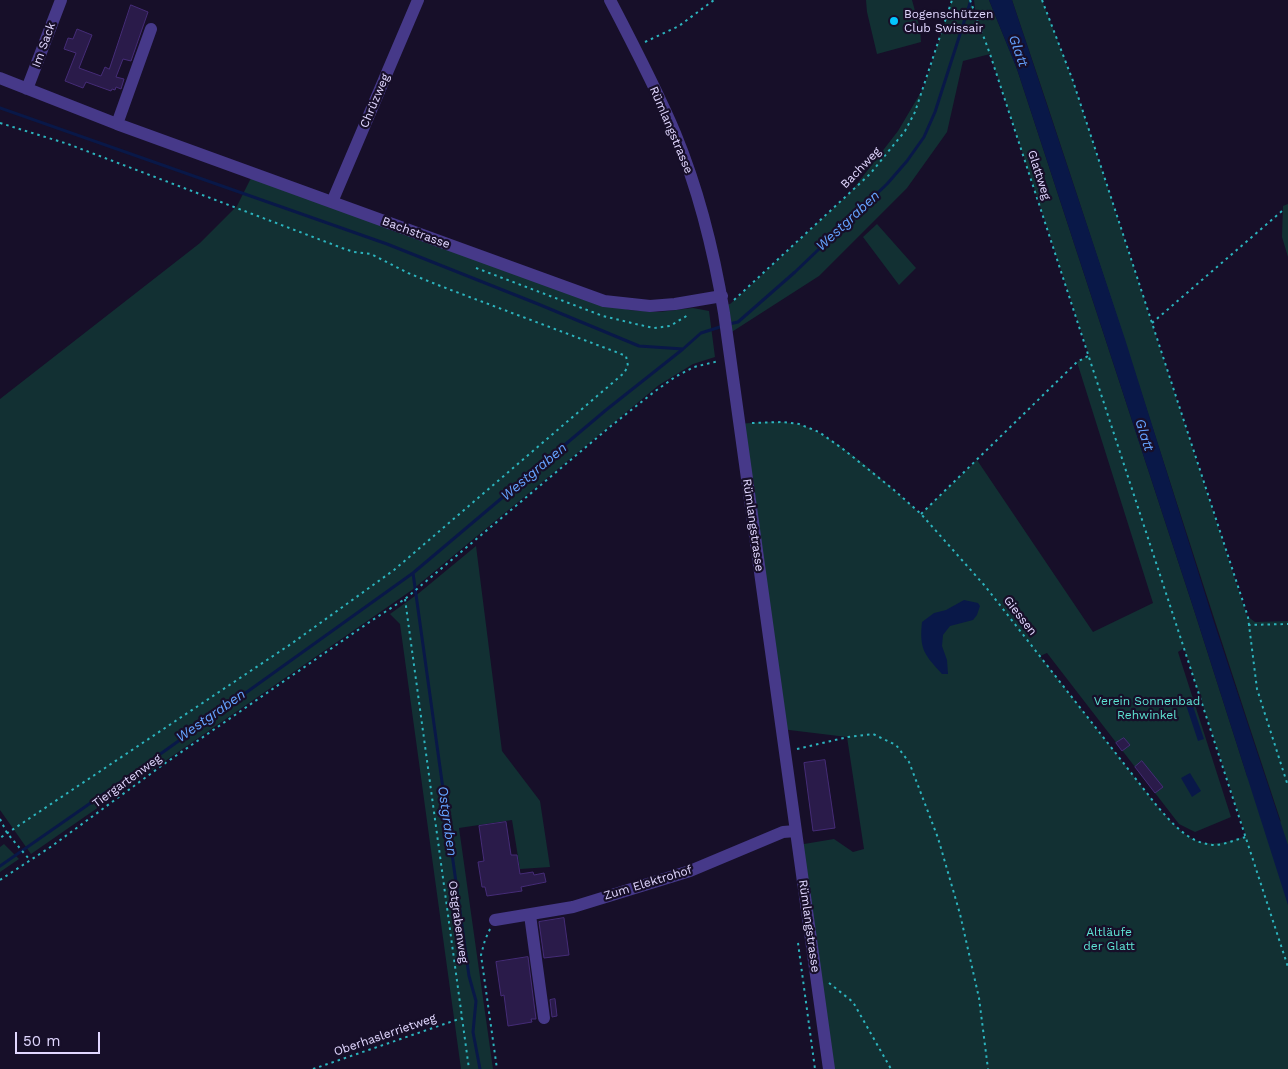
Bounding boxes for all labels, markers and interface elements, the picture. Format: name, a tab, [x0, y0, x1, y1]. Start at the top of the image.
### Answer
place label: Bogenschützen Club Swissair	[904, 7, 993, 35]
marker: Bogenschützen Club Swissair	[888, 15, 900, 27]
street label: Im Sack	[29, 20, 59, 70]
water label: Glatt	[1004, 33, 1032, 69]
street label: Chrüzweg	[357, 72, 393, 130]
street label: Rümlangstrasse	[646, 84, 696, 176]
street label: Bachweg	[838, 144, 884, 192]
street label: Glattweg	[1024, 148, 1054, 202]
water label: Westgraben	[813, 187, 883, 255]
street label: Bachstrasse	[380, 214, 452, 252]
water label: Glatt	[1131, 417, 1157, 453]
water label: Westgraben	[498, 440, 570, 504]
street label: Rümlangstrasse	[739, 478, 767, 572]
street label: Giessen	[1000, 594, 1040, 638]
water label: Westgraben	[173, 686, 249, 746]
park label: Verein Sonnenbad Rehwinkel	[1094, 694, 1200, 722]
street label: Tiergartenweg	[90, 751, 164, 811]
water label: Ostgraben	[434, 785, 460, 857]
street label: Zum Elektrohof	[602, 863, 694, 903]
street label: Rümlangstrasse	[795, 879, 823, 973]
street label: Ostgrabenweg	[445, 880, 471, 964]
park label: Altläufe der Glatt	[1083, 925, 1135, 953]
street label: Oberhaslerrietweg	[332, 1011, 438, 1059]
scale bar	[18, 1022, 102, 1054]
text: 50 m	[23, 1032, 60, 1050]

